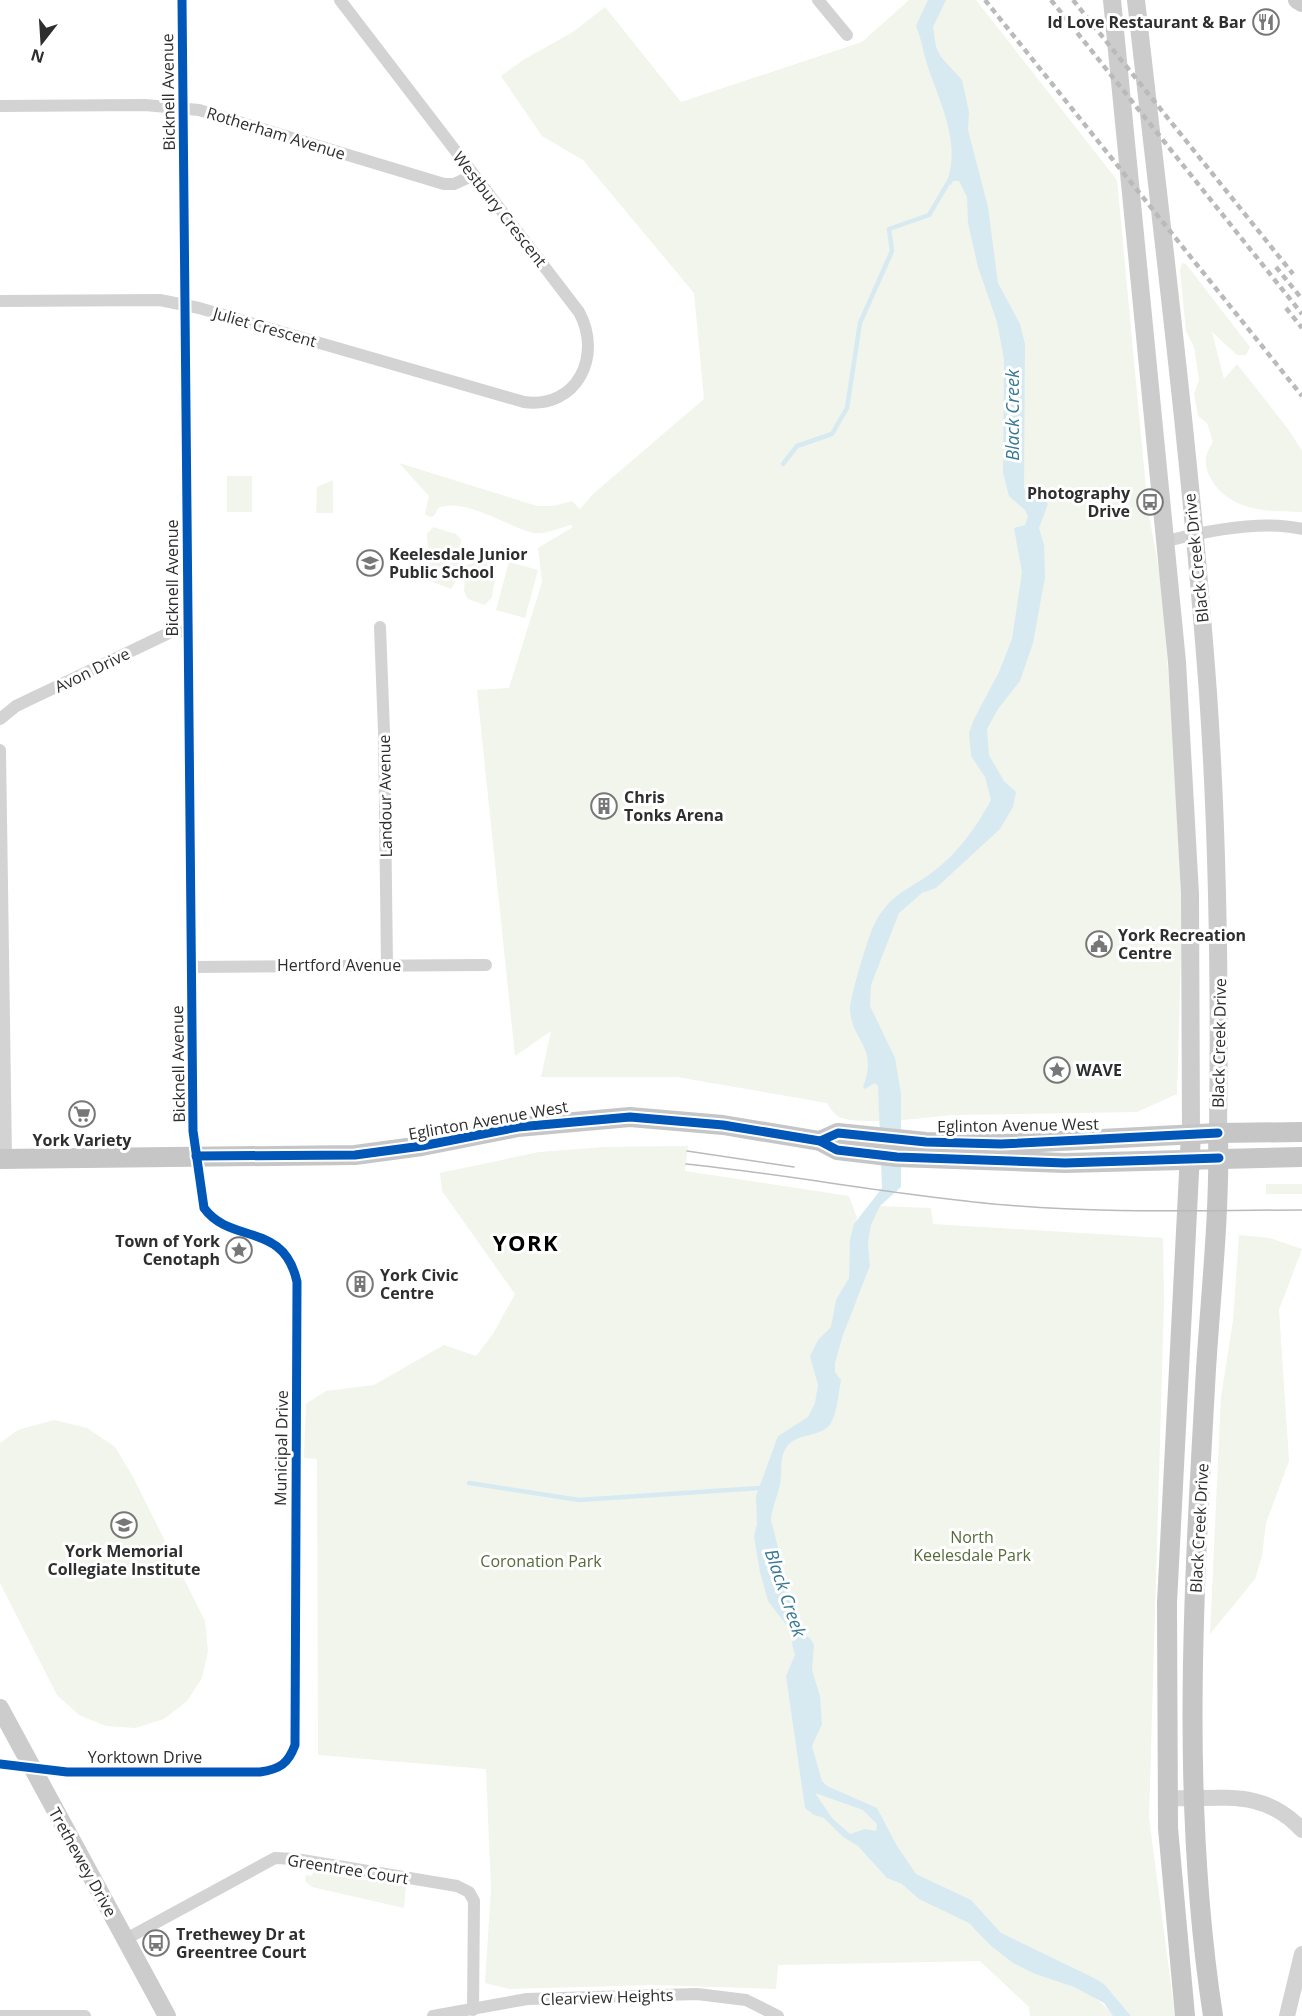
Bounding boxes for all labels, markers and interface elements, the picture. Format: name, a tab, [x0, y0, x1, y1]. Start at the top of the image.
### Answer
restaurant icon: Id Love Restaurant & Bar	[1251, 7, 1281, 37]
place label: Id Love Restaurant & Bar	[1047, 11, 1246, 33]
north arrow	[12, 12, 72, 72]
street label: Bicknell Avenue	[156, 33, 180, 151]
text: N	[28, 44, 47, 69]
street label: Rotherham Avenue	[204, 101, 348, 165]
street label: Westbury Crescent	[448, 147, 552, 271]
street label: Juliet Crescent	[209, 301, 319, 352]
water label: Black Creek	[1000, 368, 1024, 461]
place label: Photography Drive	[1027, 482, 1131, 522]
bus stop icon: Photography Drive	[1135, 487, 1165, 517]
street label: Black Creek Drive	[1178, 492, 1214, 624]
street label: Bicknell Avenue	[161, 519, 183, 637]
place label: Keelesdale Junior Public School	[389, 543, 527, 583]
school or university icon: Keelesdale Junior Public School	[355, 548, 385, 578]
street label: Avon Drive	[51, 642, 133, 698]
street label: Landour Avenue	[373, 734, 397, 858]
place label: Chris Tonks Arena	[624, 786, 724, 826]
building icon: Chris Tonks Arena	[589, 791, 619, 821]
place label: York Recreation Centre	[1118, 924, 1246, 964]
public building icon: York Recreation Centre	[1084, 929, 1114, 959]
street label: Hertford Avenue	[277, 954, 401, 976]
street label: Black Creek Drive	[1207, 978, 1231, 1108]
street label: Bicknell Avenue	[166, 1005, 190, 1123]
place icon: WAVE	[1042, 1055, 1072, 1085]
place label: WAVE	[1076, 1059, 1122, 1081]
street label: Eglinton Avenue West	[406, 1095, 570, 1145]
supermarket icon: York Variety	[67, 1099, 97, 1129]
street label: Eglinton Avenue West	[937, 1113, 1099, 1137]
place label: York Variety	[33, 1129, 132, 1151]
district label: YORK	[493, 1227, 559, 1257]
place label: Town of York Cenotaph	[115, 1230, 220, 1270]
place icon: Town of York Cenotaph	[224, 1235, 254, 1265]
place label: York Civic Centre	[380, 1264, 459, 1304]
building icon: York Civic Centre	[345, 1269, 375, 1299]
street label: Municipal Drive	[269, 1390, 293, 1506]
street label: Black Creek Drive	[1185, 1463, 1213, 1593]
school or university icon: York Memorial Collegiate Institute	[109, 1510, 139, 1540]
park label: North Keelesdale Park	[913, 1526, 1031, 1566]
place label: York Memorial Collegiate Institute	[48, 1540, 200, 1580]
water label: Black Creek	[760, 1545, 813, 1641]
park label: Coronation Park	[480, 1550, 602, 1572]
street label: Yorktown Drive	[88, 1746, 202, 1768]
street label: Trethewey Drive	[44, 1804, 122, 1921]
street label: Greentree Court	[286, 1849, 410, 1889]
place label: Trethewey Dr at Greentree Court	[176, 1923, 306, 1963]
bus stop icon: Trethewey Dr at Greentree Court	[141, 1928, 171, 1958]
street label: Clearview Heights	[540, 1984, 674, 2010]

